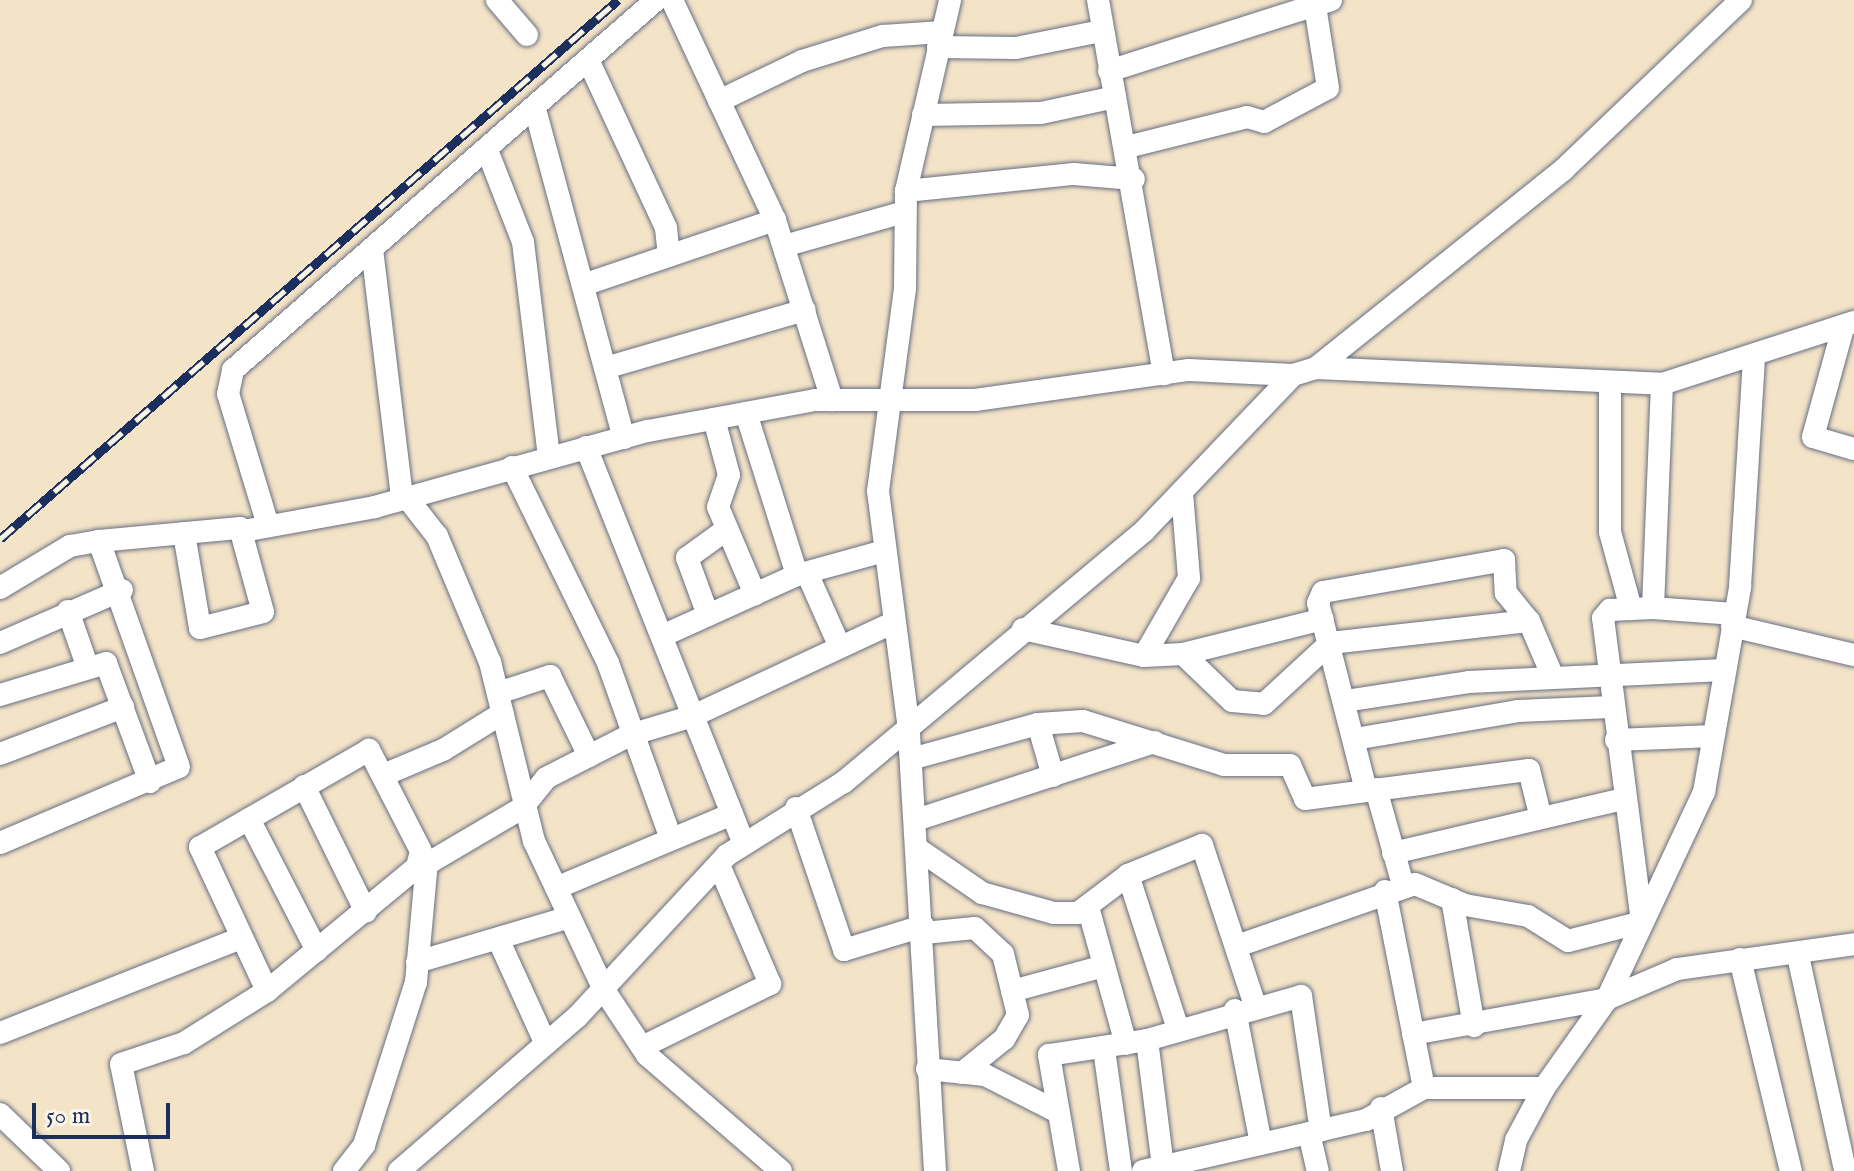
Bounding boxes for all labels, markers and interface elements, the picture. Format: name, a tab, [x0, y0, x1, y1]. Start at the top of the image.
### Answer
scale bar	[36, 1087, 174, 1137]
text: 50 m	[46, 1101, 90, 1132]

